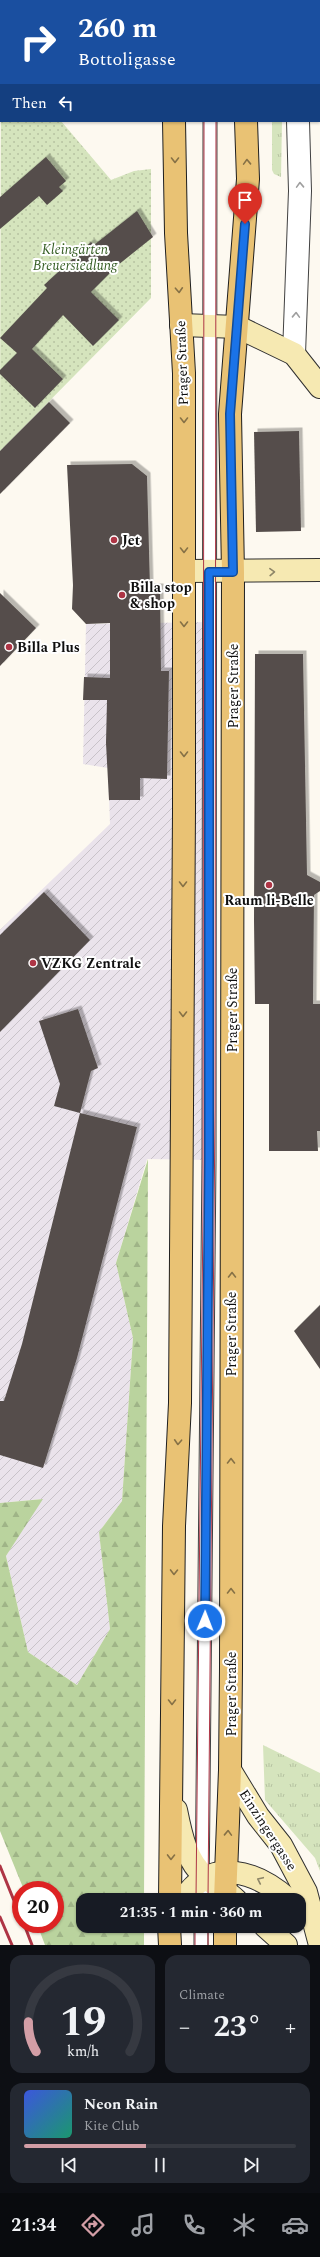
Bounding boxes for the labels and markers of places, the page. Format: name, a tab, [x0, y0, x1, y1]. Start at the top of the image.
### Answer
pin	[228, 183, 262, 224]
place label: Jet	[122, 530, 141, 551]
marker: Jet	[109, 535, 119, 545]
place label: Billa stop & shop	[130, 577, 192, 614]
marker: Billa stop & shop	[117, 590, 127, 600]
place label: Billa Plus	[17, 637, 80, 658]
marker: Billa Plus	[4, 642, 14, 652]
marker: Raum li-Belle	[264, 880, 274, 890]
place label: Raum li-Belle	[224, 890, 314, 911]
place label: VZKG Zentrale	[41, 953, 141, 974]
marker: VZKG Zentrale	[28, 958, 38, 968]

